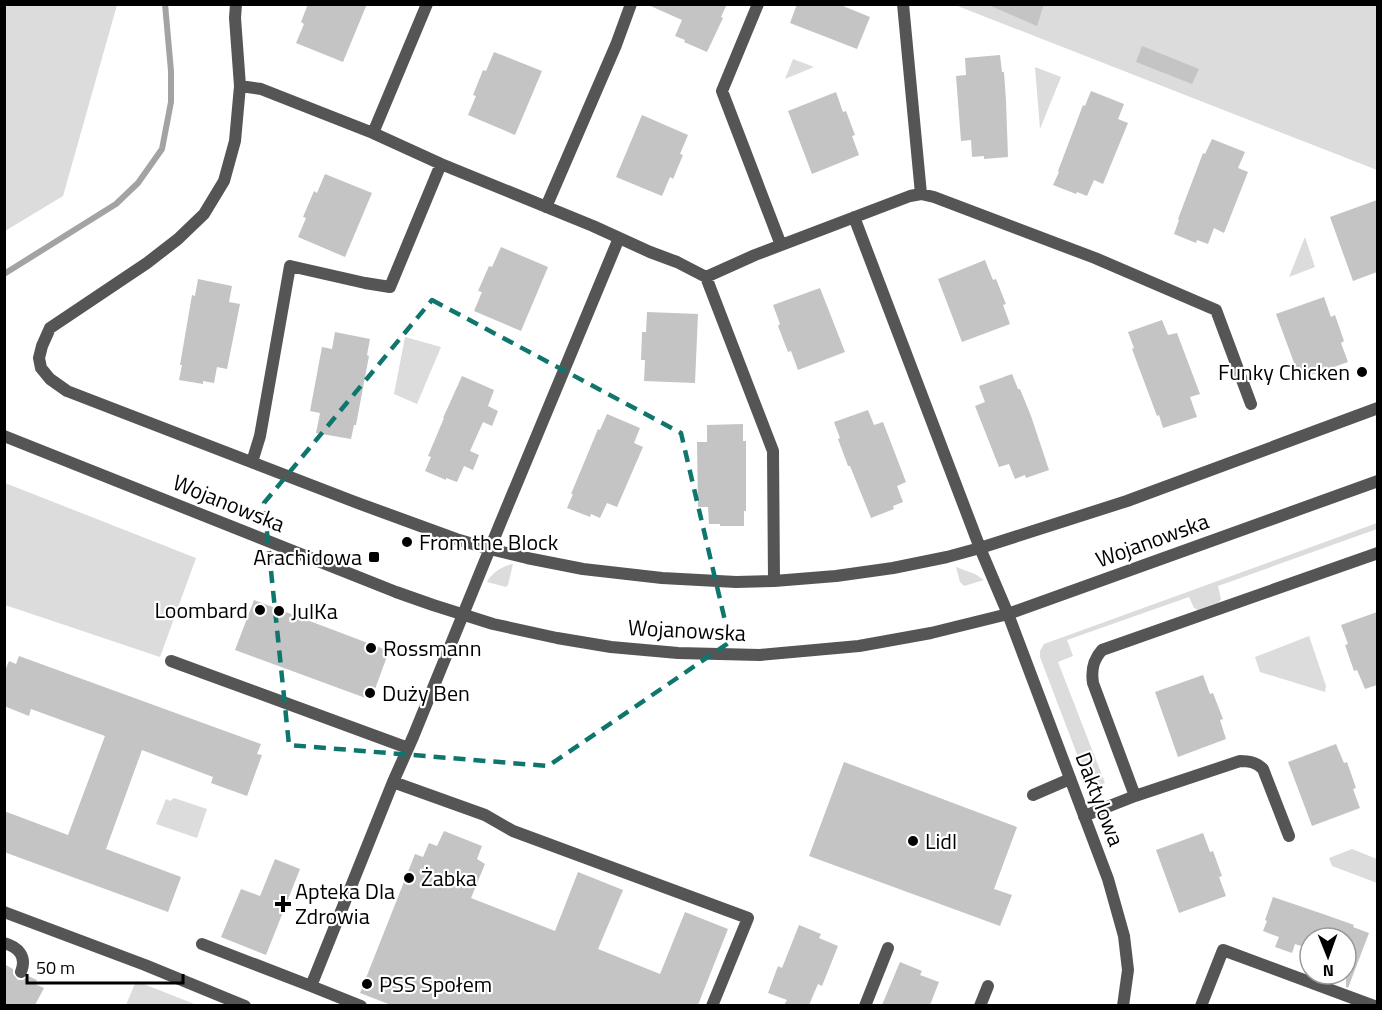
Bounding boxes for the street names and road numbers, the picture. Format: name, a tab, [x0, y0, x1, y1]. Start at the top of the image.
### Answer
street label: Wojanowska	[168, 465, 290, 541]
street label: Wojanowska	[1091, 504, 1213, 576]
street label: Wojanowska	[627, 610, 747, 650]
street label: Daktylowa	[1067, 747, 1133, 851]

